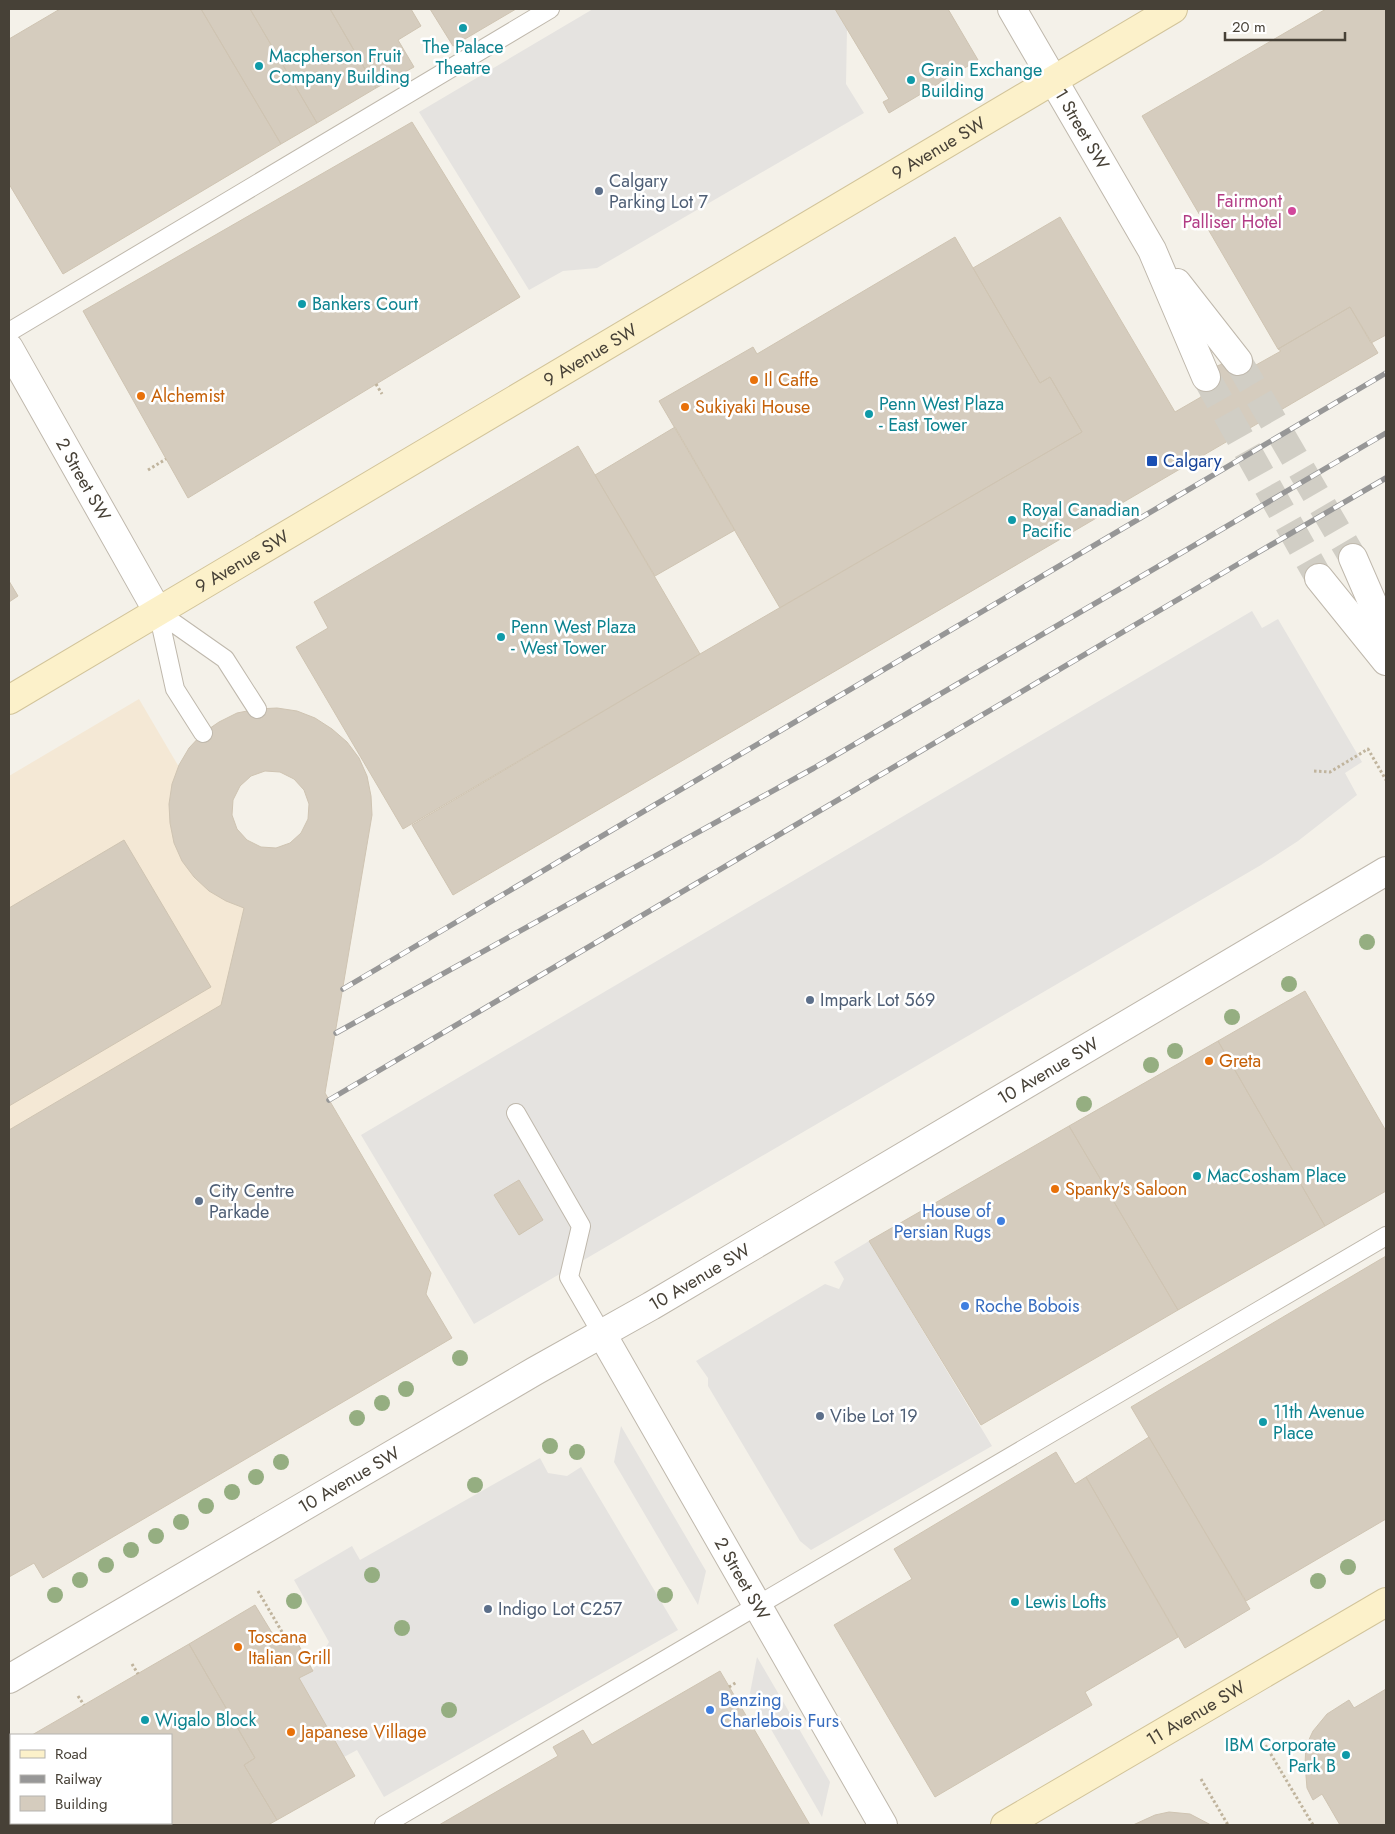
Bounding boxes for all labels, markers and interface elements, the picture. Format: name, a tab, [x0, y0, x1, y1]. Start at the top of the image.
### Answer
scale bar	[1225, 10, 1345, 42]
text: 20 m	[1232, 16, 1266, 38]
marker: The Palace Theatre	[457, 22, 469, 34]
place label: The Palace Theatre	[422, 34, 504, 81]
place label: Macpherson Fruit Company Building	[269, 43, 410, 90]
place label: Grain Exchange Building	[921, 57, 1042, 104]
marker: Macpherson Fruit Company Building	[253, 60, 265, 72]
marker: Grain Exchange Building	[905, 74, 917, 86]
street label: 1 Street SW	[1048, 84, 1116, 175]
street label: 9 Avenue SW	[887, 110, 990, 186]
place label: Calgary Parking Lot 7	[609, 168, 709, 215]
marker: Calgary Parking Lot 7	[593, 185, 605, 197]
place label: Fairmont Palliser Hotel	[1183, 188, 1283, 235]
marker: Fairmont Palliser Hotel	[1286, 205, 1298, 217]
place label: Bankers Court	[312, 291, 419, 317]
marker: Bankers Court	[296, 298, 308, 310]
street label: 9 Avenue SW	[539, 317, 642, 393]
place label: Il Caffe	[764, 367, 819, 393]
marker: Il Caffe	[748, 374, 760, 386]
place label: Alchemist	[151, 383, 225, 409]
marker: Alchemist	[135, 390, 147, 402]
place label: Penn West Plaza - East Tower	[879, 391, 1004, 438]
place label: Sukiyaki House	[695, 394, 810, 420]
marker: Sukiyaki House	[679, 401, 691, 413]
marker: Penn West Plaza - East Tower	[863, 408, 875, 420]
street label: 2 Street SW	[49, 433, 117, 526]
place label: Calgary	[1163, 448, 1222, 474]
marker: Calgary	[1145, 454, 1159, 468]
place label: Royal Canadian Pacific	[1022, 497, 1140, 544]
marker: Royal Canadian Pacific	[1006, 514, 1018, 526]
street label: 9 Avenue SW	[190, 524, 294, 600]
place label: Penn West Plaza - West Tower	[511, 614, 636, 661]
marker: Penn West Plaza - West Tower	[495, 631, 507, 643]
place label: Impark Lot 569	[820, 987, 935, 1013]
marker: Impark Lot 569	[804, 994, 816, 1006]
street label: 10 Avenue SW	[993, 1031, 1104, 1111]
place label: Greta	[1219, 1048, 1261, 1074]
marker: Greta	[1203, 1055, 1215, 1067]
place label: MacCosham Place	[1207, 1163, 1346, 1189]
marker: MacCosham Place	[1191, 1170, 1203, 1182]
place label: Spanky's Saloon	[1065, 1176, 1187, 1202]
place label: City Centre Parkade	[209, 1178, 294, 1225]
marker: Spanky's Saloon	[1049, 1183, 1061, 1195]
marker: City Centre Parkade	[193, 1195, 205, 1207]
place label: House of Persian Rugs	[894, 1198, 992, 1245]
marker: House of Persian Rugs	[995, 1215, 1007, 1227]
street label: 10 Avenue SW	[644, 1237, 755, 1317]
place label: Roche Bobois	[975, 1293, 1080, 1319]
marker: Roche Bobois	[959, 1300, 971, 1312]
place label: 11th Avenue Place	[1273, 1399, 1364, 1446]
place label: Vibe Lot 19	[830, 1403, 918, 1429]
marker: Vibe Lot 19	[814, 1410, 826, 1422]
marker: 11th Avenue Place	[1257, 1416, 1269, 1428]
street label: 10 Avenue SW	[293, 1440, 405, 1520]
street label: 2 Street SW	[708, 1532, 776, 1625]
place label: Lewis Lofts	[1025, 1589, 1106, 1615]
place label: Indigo Lot C257	[498, 1596, 623, 1622]
marker: Lewis Lofts	[1009, 1596, 1021, 1608]
marker: Indigo Lot C257	[482, 1603, 494, 1615]
place label: Toscana Italian Grill	[248, 1624, 331, 1671]
marker: Toscana Italian Grill	[232, 1641, 244, 1653]
street label: 11 Avenue SW	[1141, 1674, 1250, 1753]
place label: Benzing Charlebois Furs	[720, 1687, 839, 1734]
marker: Benzing Charlebois Furs	[704, 1704, 716, 1716]
place label: Wigalo Block	[155, 1707, 256, 1733]
marker: Wigalo Block	[139, 1714, 151, 1726]
place label: Japanese Village	[299, 1719, 427, 1745]
marker: Japanese Village	[285, 1726, 297, 1738]
place label: IBM Corporate Park B	[1225, 1732, 1336, 1779]
legend	[10, 1734, 172, 1824]
text: Road	[55, 1743, 87, 1765]
marker: IBM Corporate Park B	[1340, 1749, 1352, 1761]
text: Railway	[55, 1768, 102, 1790]
text: Building	[55, 1793, 107, 1815]

